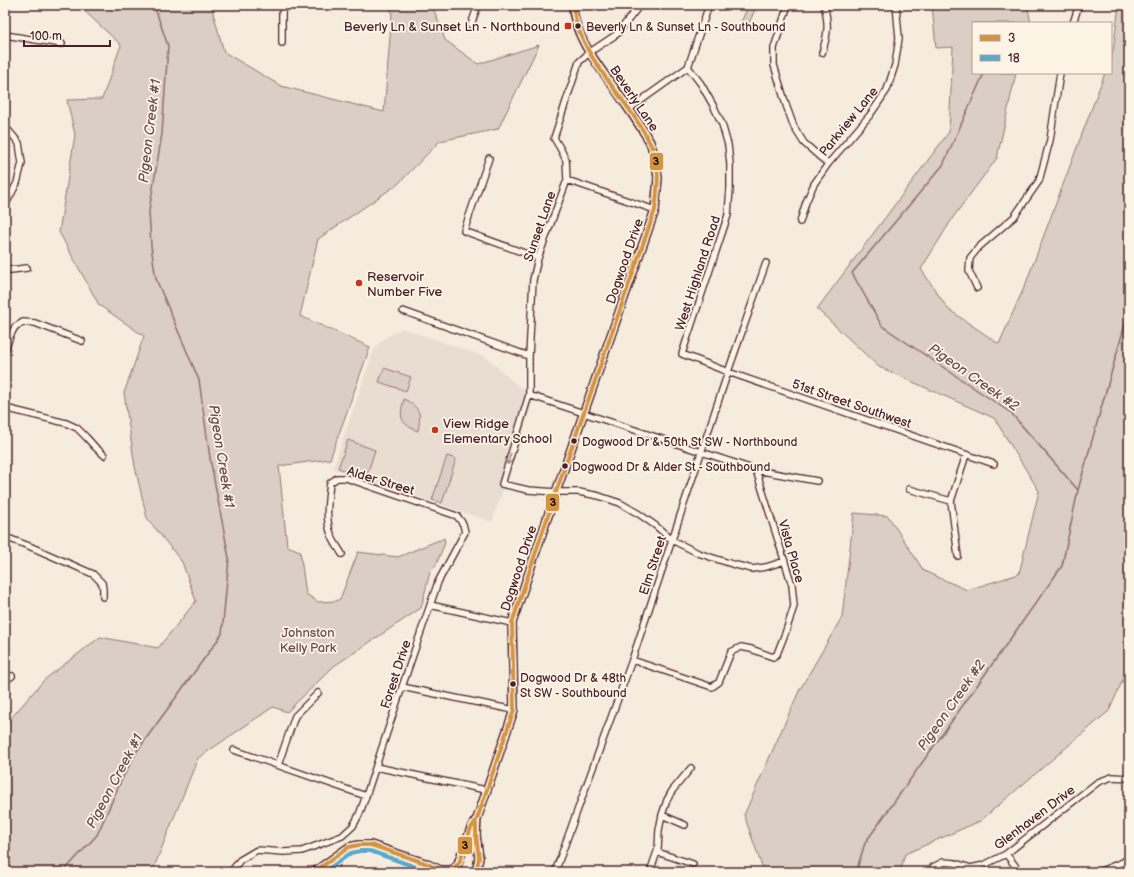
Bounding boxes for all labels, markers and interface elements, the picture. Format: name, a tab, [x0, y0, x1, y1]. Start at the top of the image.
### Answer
place label: Beverly Ln & Sunset Ln - Northbound	[344, 19, 560, 35]
place label: Beverly Ln & Sunset Ln - Southbound	[586, 20, 786, 35]
marker: Beverly Ln & Sunset Ln - Northbound	[563, 21, 573, 31]
marker: Beverly Ln & Sunset Ln - Southbound	[573, 21, 583, 31]
scale bar	[24, 22, 110, 48]
legend	[972, 22, 1112, 74]
text: 100 m	[30, 29, 62, 44]
text: 3	[1008, 31, 1015, 46]
text: 18	[1008, 51, 1020, 66]
street label: Beverly Lane	[606, 63, 662, 135]
water label: Pigeon Creek #1	[135, 78, 164, 184]
street label: Parkview Lane	[816, 83, 882, 160]
line badge: 3	[649, 152, 664, 171]
text: 3	[653, 155, 660, 168]
street label: Sunset Lane	[520, 189, 560, 264]
street label: West Highland Road	[672, 214, 724, 333]
street label: Dogwood Drive	[603, 216, 647, 306]
place label: Reservoir Number Five	[367, 269, 443, 300]
marker: Reservoir Number Five	[354, 278, 364, 288]
water label: Pigeon Creek #2	[925, 340, 1022, 415]
street label: 51st Street Southwest	[790, 376, 914, 432]
water label: Pigeon Creek #1	[205, 403, 238, 510]
place label: View Ridge Elementary School	[443, 416, 552, 447]
marker: View Ridge Elementary School	[430, 425, 440, 435]
place label: Dogwood Dr & 50th St SW - Northbound	[582, 435, 797, 450]
marker: Dogwood Dr & 50th St SW - Northbound	[569, 436, 579, 446]
one-way arrow	[505, 452, 512, 465]
place label: Dogwood Dr & Alder St - Southbound	[572, 460, 770, 475]
marker: Dogwood Dr & Alder St - Southbound	[560, 461, 570, 471]
street label: Alder Street	[345, 463, 416, 499]
line badge: 3	[545, 493, 560, 512]
text: 3	[550, 496, 557, 509]
street label: Vista Place	[774, 518, 808, 585]
street label: Dogwood Drive	[498, 523, 540, 613]
street label: Elm Street	[636, 534, 670, 597]
park label: Johnston Kelly Park	[280, 625, 337, 656]
street label: Forest Drive	[377, 638, 415, 711]
water label: Pigeon Creek #2	[914, 657, 989, 754]
place label: Dogwood Dr & 48th St SW - Southbound	[520, 671, 627, 701]
marker: Dogwood Dr & 48th St SW - Southbound	[508, 679, 518, 689]
water label: Pigeon Creek #1	[83, 731, 147, 831]
street label: Glenhaven Drive	[991, 782, 1079, 853]
line badge: 3	[457, 836, 473, 855]
text: 3	[462, 839, 469, 852]

